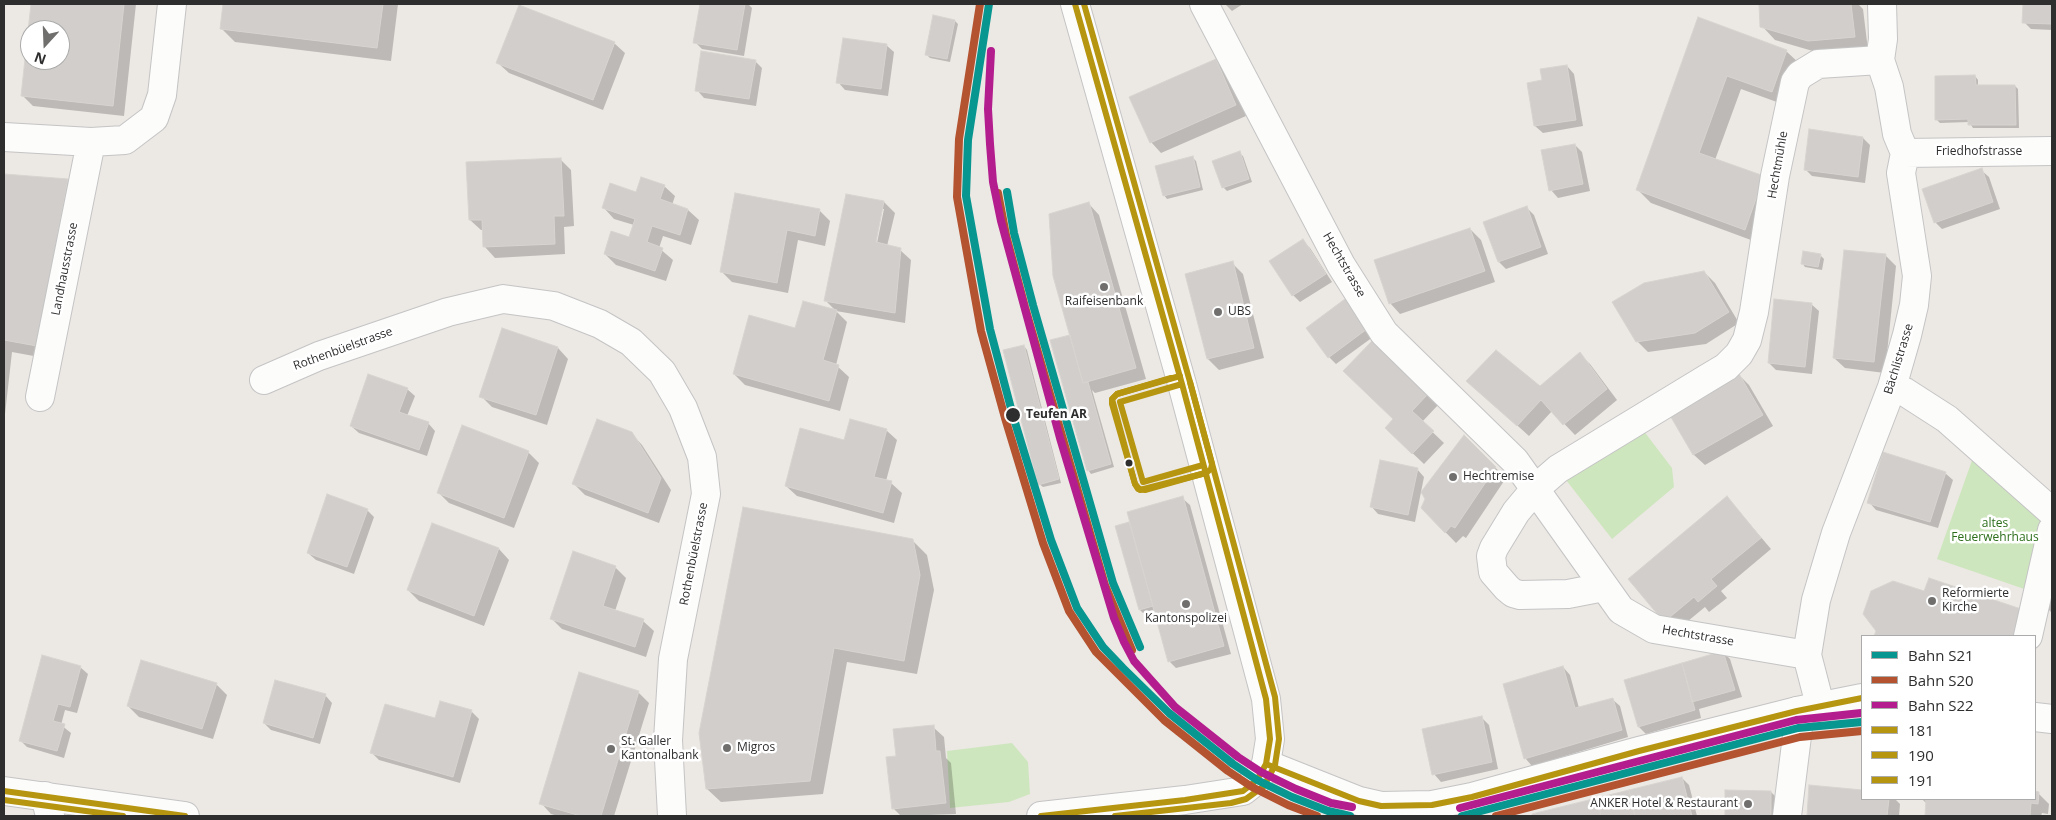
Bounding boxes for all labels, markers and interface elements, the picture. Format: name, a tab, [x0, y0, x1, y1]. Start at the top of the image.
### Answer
north arrow	[20, 20, 70, 70]
text: N	[31, 48, 49, 70]
street label: Hechtmühle	[1765, 130, 1791, 200]
street label: Friedhofstrasse	[1936, 145, 2022, 159]
street label: Landhausstrasse	[49, 221, 81, 317]
street label: Hechtstrasse	[1320, 230, 1368, 300]
marker: Raifeisenbank	[1098, 281, 1110, 293]
place label: Raifeisenbank	[1065, 295, 1143, 309]
place label: UBS	[1228, 305, 1251, 319]
marker: UBS	[1212, 306, 1224, 318]
street label: Bächlistrasse	[1881, 322, 1917, 396]
street label: Rothenbüelstrasse	[291, 324, 395, 374]
marker: Teufen AR	[1004, 406, 1022, 424]
place label: Teufen AR	[1026, 408, 1087, 422]
unlabelled marker	[1124, 458, 1134, 468]
place label: Hechtremise	[1463, 470, 1534, 484]
marker: Hechtremise	[1447, 471, 1459, 483]
street label: Rothenbüelstrasse	[677, 501, 711, 607]
park label: altes Feuerwehrhaus	[1951, 517, 2039, 545]
place label: Reformierte Kirche	[1942, 587, 2009, 615]
marker: Reformierte Kirche	[1926, 595, 1938, 607]
marker: Kantonspolizei	[1180, 598, 1192, 610]
place label: Kantonspolizei	[1145, 612, 1227, 626]
street label: Hechtstrasse	[1661, 623, 1735, 649]
legend	[1861, 635, 2036, 800]
text: Bahn S21	[1908, 645, 1974, 665]
text: Bahn S20	[1908, 670, 1974, 690]
text: Bahn S22	[1908, 695, 1974, 715]
text: 181	[1908, 720, 1934, 740]
place label: St. Galler Kantonalbank	[621, 735, 699, 763]
place label: Migros	[737, 741, 775, 755]
marker: Migros	[721, 742, 733, 754]
marker: St. Galler Kantonalbank	[605, 743, 617, 755]
text: 190	[1908, 745, 1934, 765]
text: 191	[1908, 770, 1934, 790]
place label: ANKER Hotel & Restaurant	[1590, 797, 1738, 811]
marker: ANKER Hotel & Restaurant	[1742, 798, 1754, 810]

